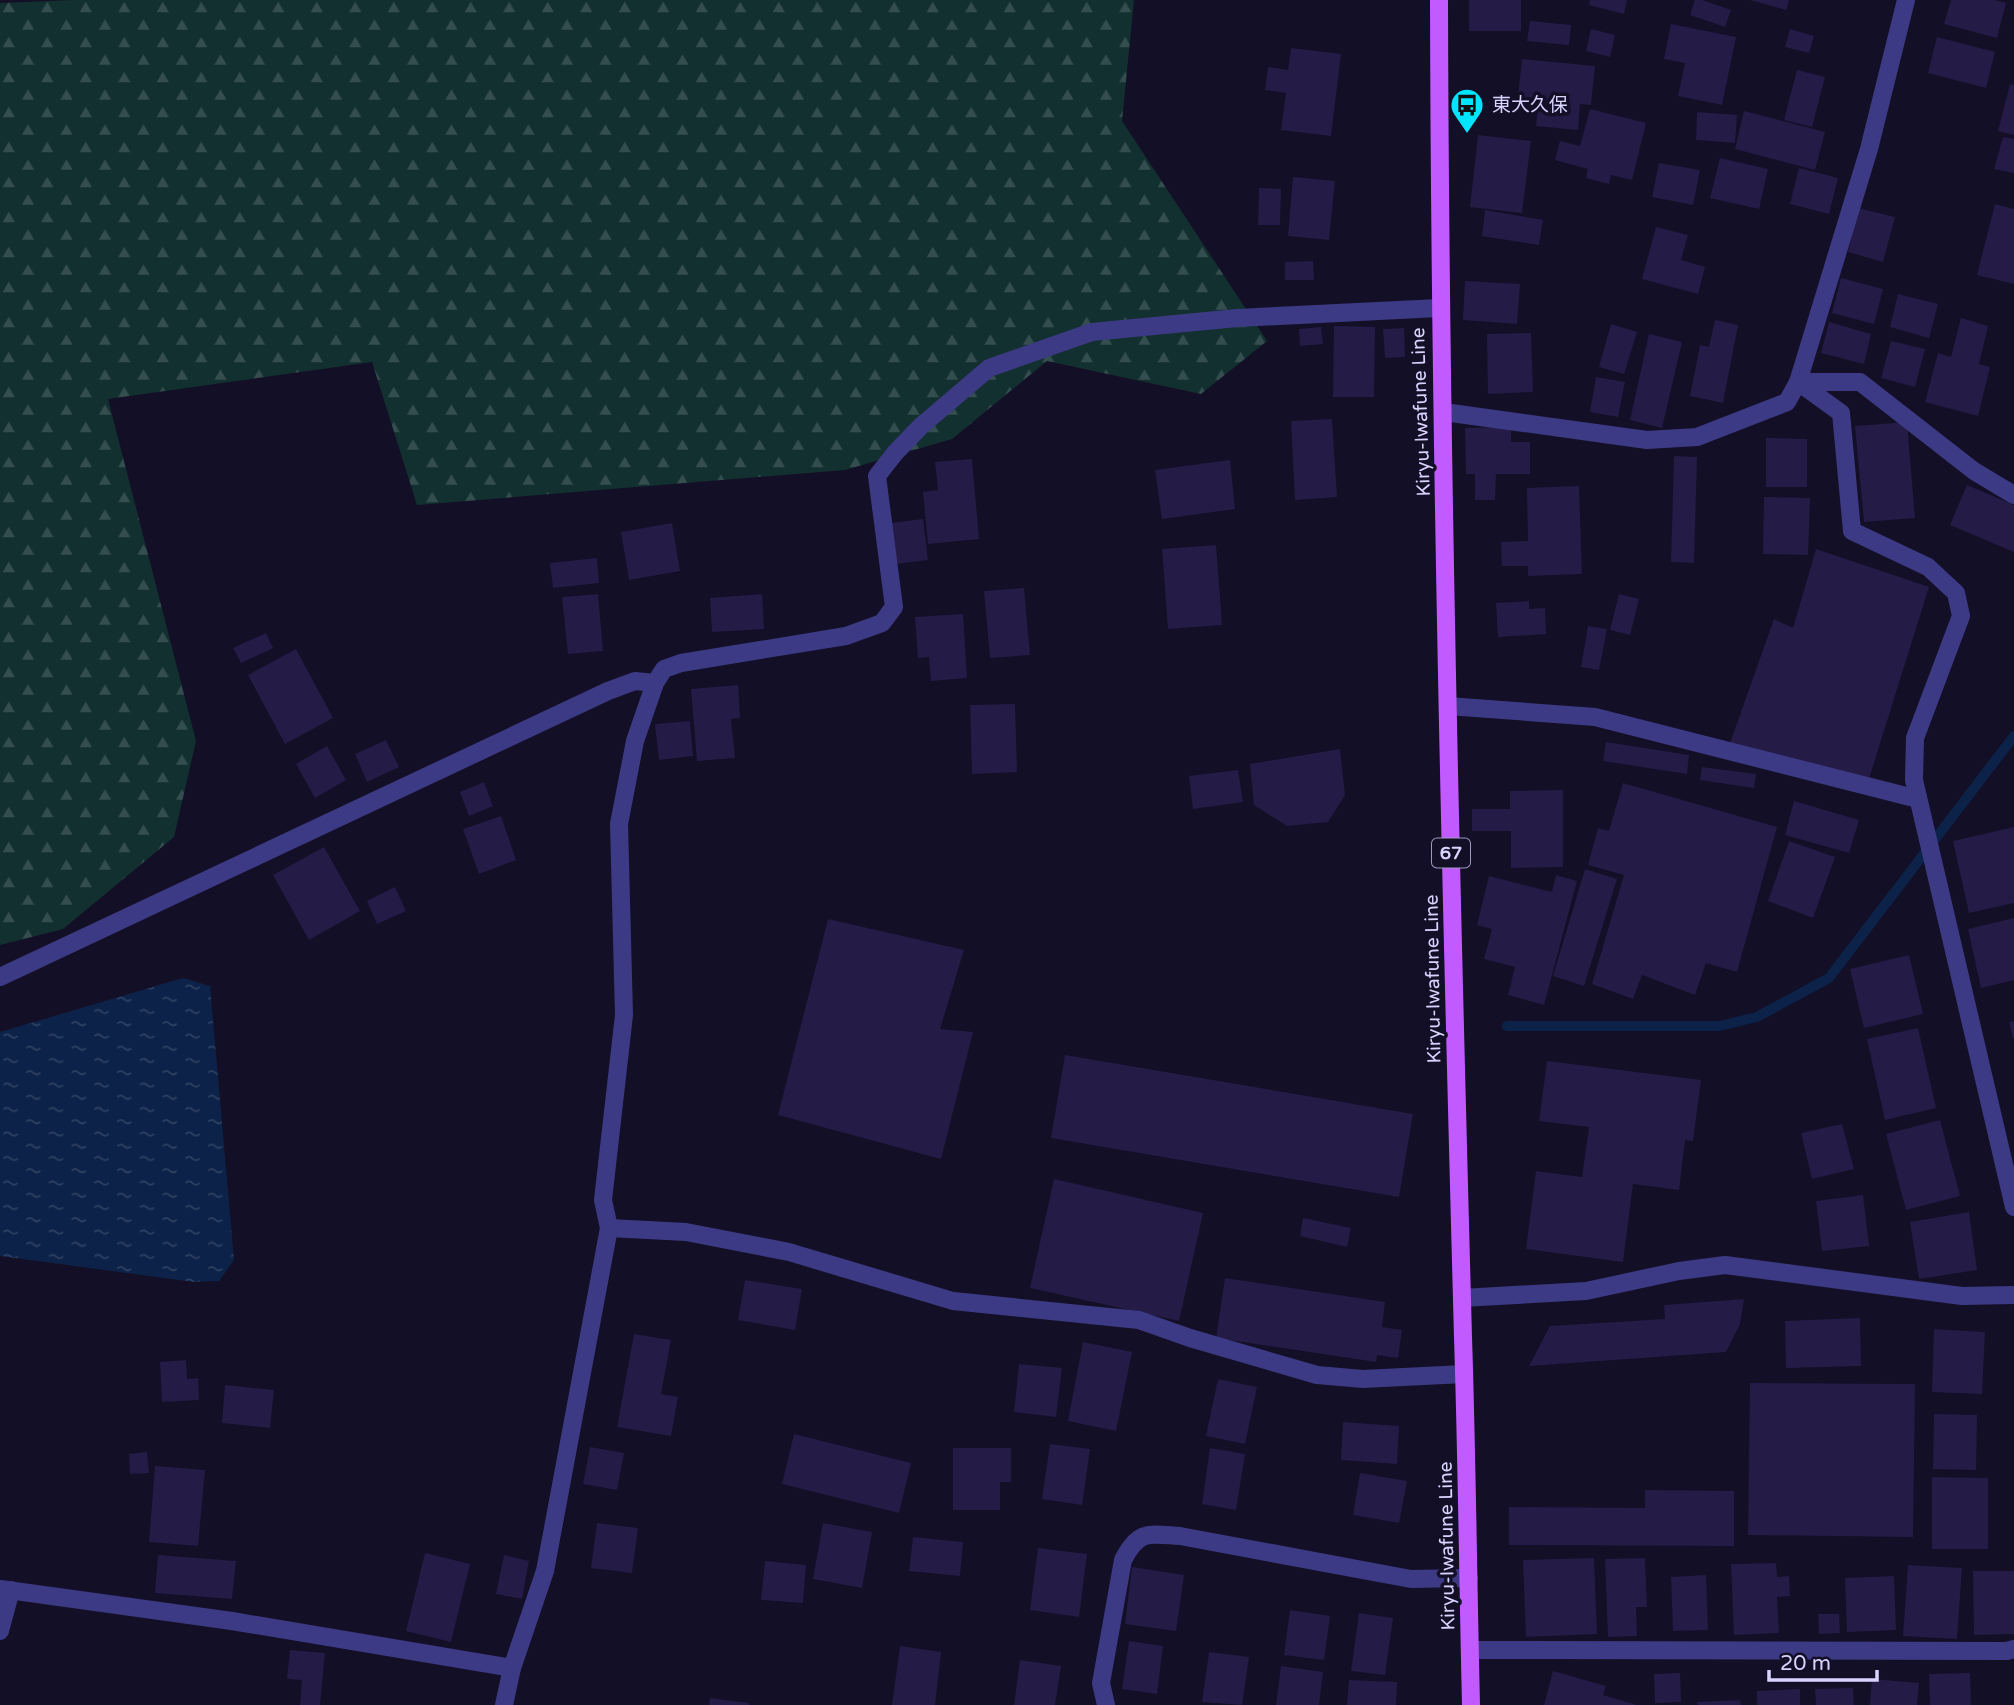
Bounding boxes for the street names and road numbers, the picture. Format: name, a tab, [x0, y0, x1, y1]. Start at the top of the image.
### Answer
street label: Kiryu-Iwafune Line	[1407, 327, 1435, 497]
road number: 67	[1432, 838, 1470, 868]
street label: Kiryu-Iwafune Line	[1421, 894, 1445, 1064]
street label: Kiryu-Iwafune Line	[1435, 1461, 1459, 1631]

